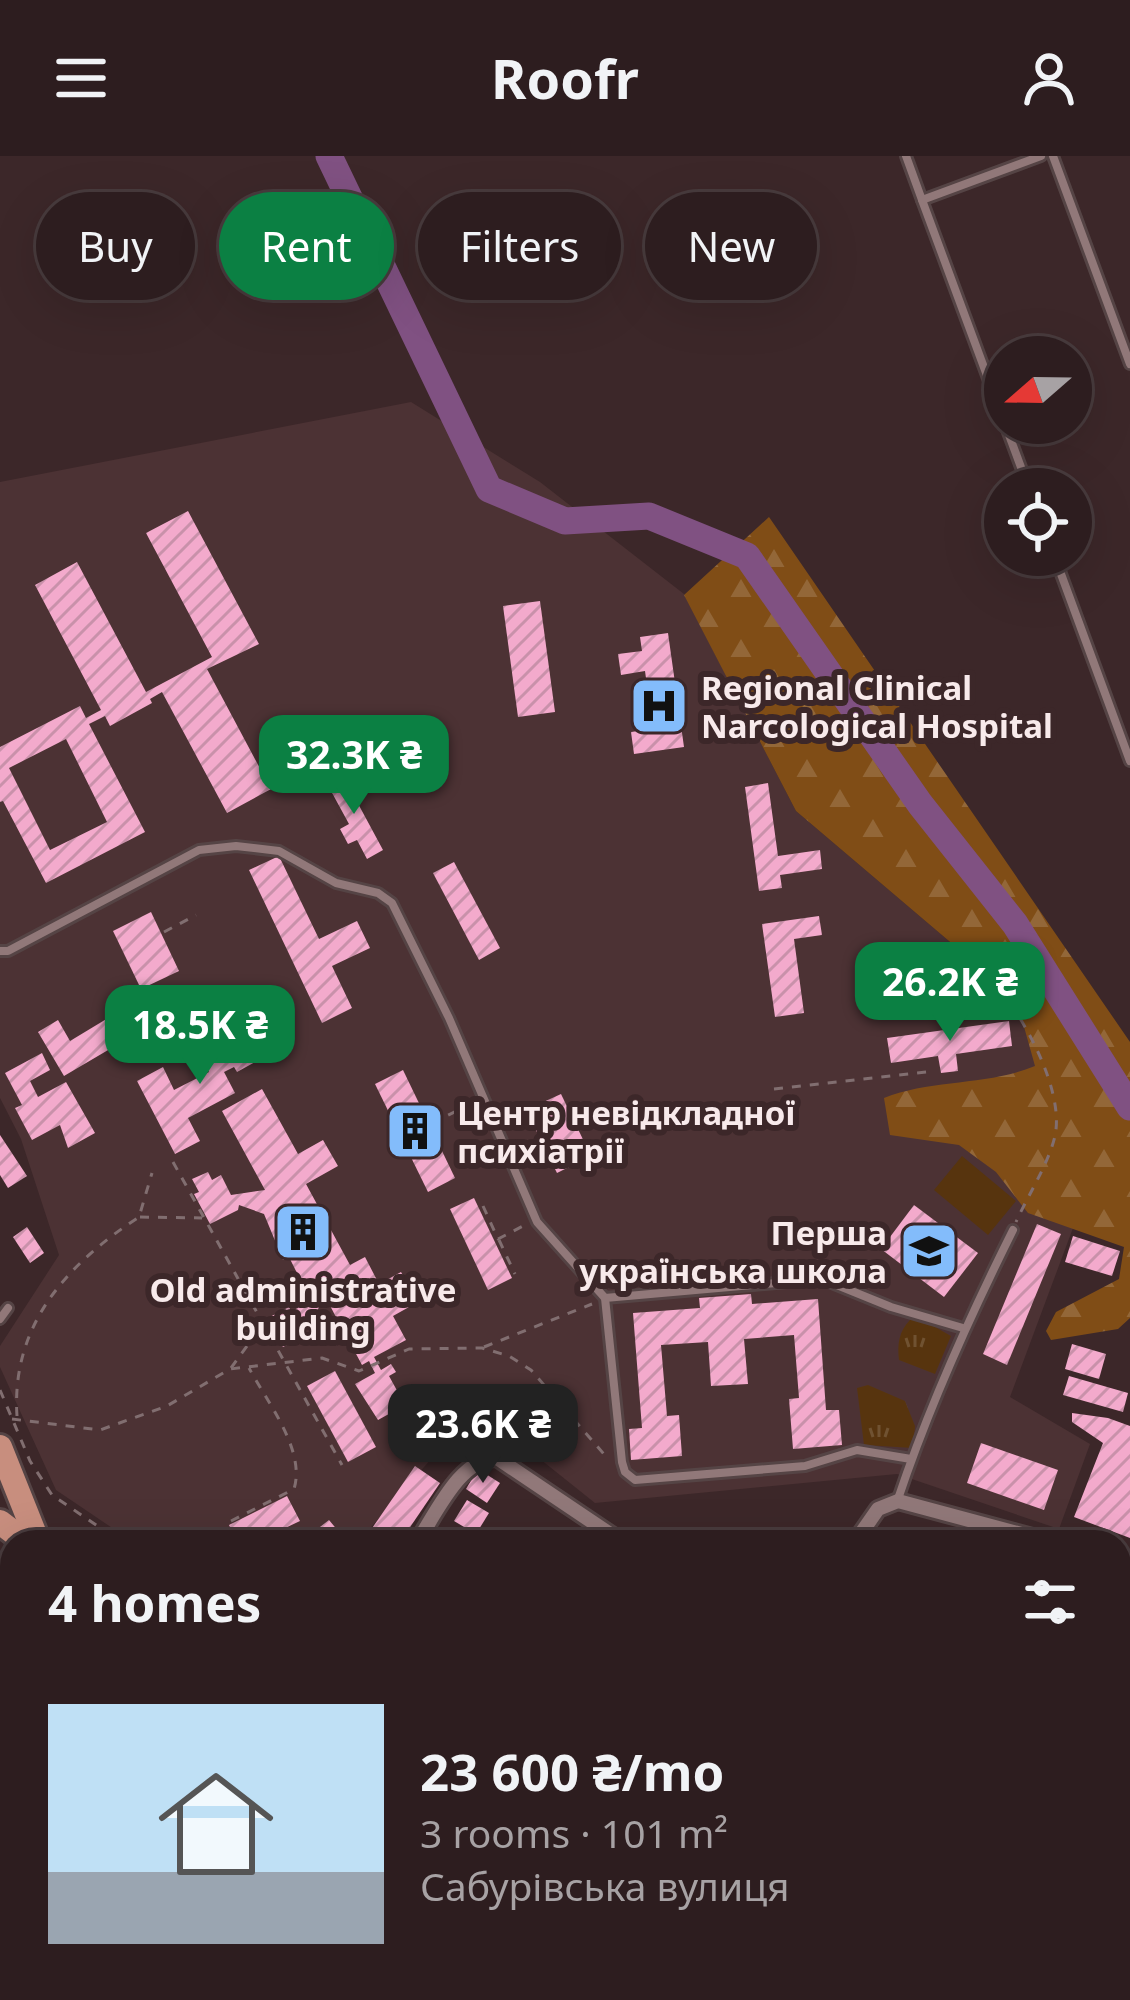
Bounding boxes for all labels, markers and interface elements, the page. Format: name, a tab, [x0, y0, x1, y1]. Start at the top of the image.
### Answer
text: Roofr	[491, 41, 639, 115]
icon: menu	[48, 45, 114, 111]
icon: person	[1016, 45, 1082, 111]
chip: Buy	[36, 192, 195, 300]
chip: Rent	[219, 192, 394, 300]
chip: Filters	[418, 192, 621, 300]
chip: New	[645, 192, 817, 300]
north arrow	[984, 336, 1092, 444]
map controls	[984, 336, 1092, 576]
button: locate	[984, 468, 1092, 576]
place label: Regional Clinical Narcological Hospital	[701, 665, 1053, 748]
hospital icon: Regional Clinical Narcological Hospital	[628, 675, 690, 737]
pin: 32.3K ₴	[243, 715, 465, 817]
text: 32.3K ₴	[286, 727, 422, 780]
pin: 26.2K ₴	[839, 942, 1061, 1044]
text: 26.2K ₴	[882, 954, 1018, 1007]
pin: 18.5K ₴	[89, 985, 311, 1087]
text: 18.5K ₴	[132, 997, 268, 1050]
place label: Центр невідкладної психіатрії	[457, 1090, 795, 1173]
building icon: Центр невідкладної психіатрії	[384, 1100, 446, 1162]
building icon: Old administrative building	[272, 1201, 334, 1263]
place label: Перша українська школа	[578, 1210, 887, 1293]
school or university icon: Перша українська школа	[898, 1220, 960, 1282]
place label: Old administrative building	[150, 1267, 456, 1350]
pin: 23.6K ₴	[372, 1384, 594, 1486]
text: 23.6K ₴	[415, 1396, 551, 1449]
text: 4 homes	[48, 1567, 261, 1637]
icon: filters	[1017, 1569, 1083, 1635]
text: 23 600 ₴/mo	[420, 1736, 724, 1806]
icon: home	[144, 1752, 288, 1896]
text: 3 rooms · 101 m²	[420, 1806, 728, 1859]
text: Сабурівська вулиця	[420, 1859, 790, 1912]

